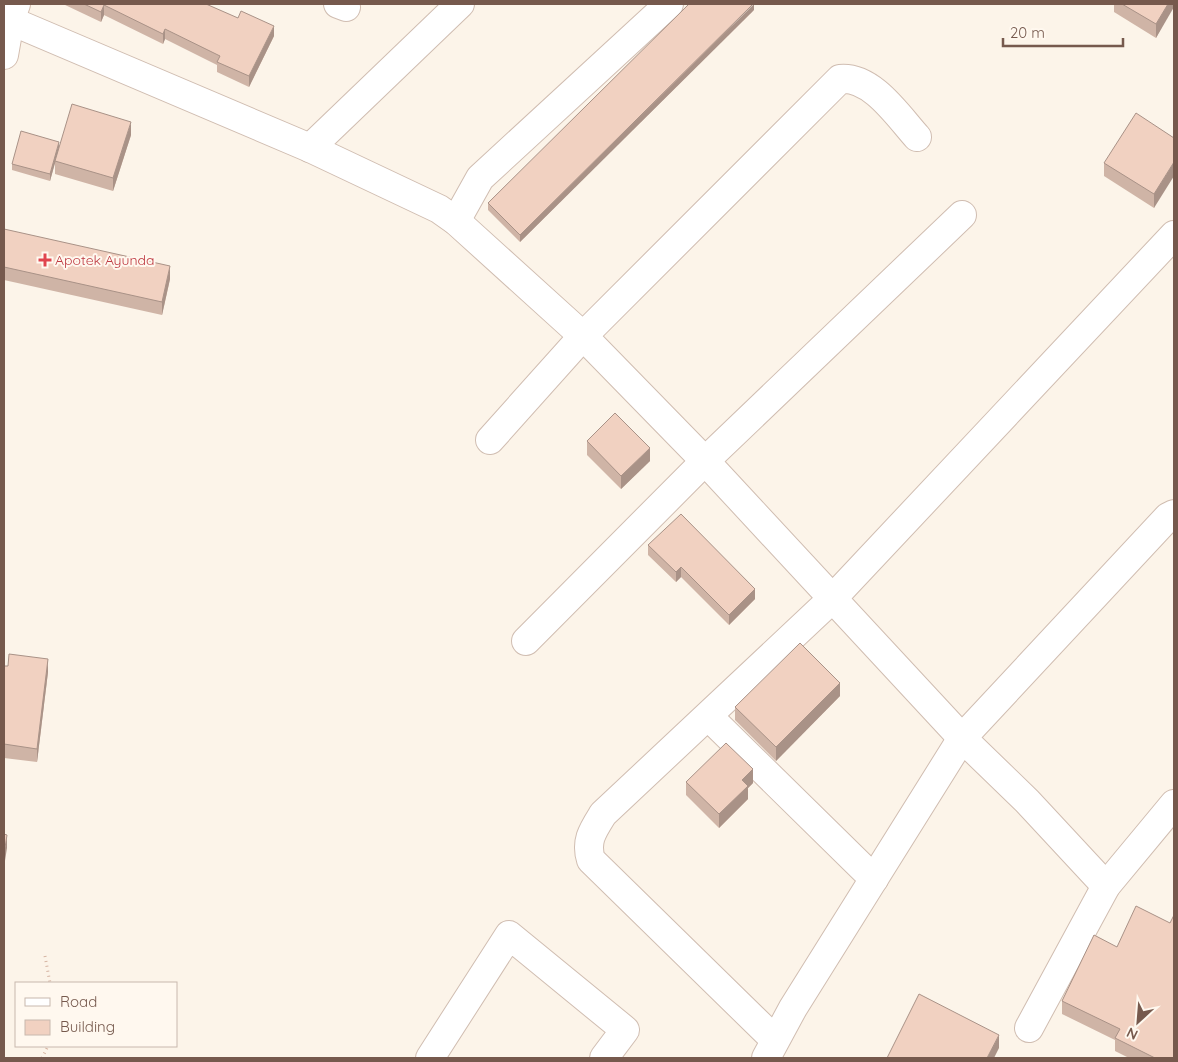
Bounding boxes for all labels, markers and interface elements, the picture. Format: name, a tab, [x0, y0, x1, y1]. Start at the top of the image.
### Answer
scale bar	[1003, 15, 1123, 47]
text: 20 m	[1010, 23, 1045, 42]
place label: Apotek Ayunda	[55, 251, 155, 269]
marker: Apotek Ayunda	[39, 254, 51, 266]
legend	[15, 982, 178, 1047]
text: Road	[60, 992, 97, 1011]
north arrow	[1113, 997, 1163, 1047]
text: Building	[60, 1017, 115, 1036]
text: N	[1124, 1023, 1141, 1044]

